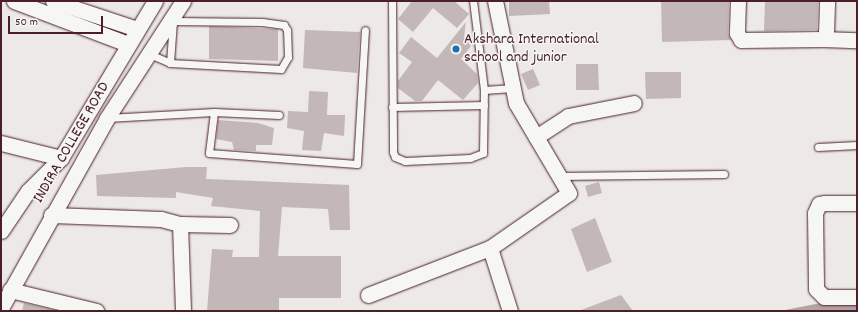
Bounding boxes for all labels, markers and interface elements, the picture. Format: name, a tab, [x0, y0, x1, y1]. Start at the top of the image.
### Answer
scale bar	[10, 8, 105, 34]
text: 50 m	[15, 14, 38, 31]
place label: Akshara International school and junior	[464, 30, 599, 68]
marker: Akshara International school and junior	[451, 44, 461, 54]
street label: INDIRA COLLEGE ROAD	[30, 79, 114, 207]

